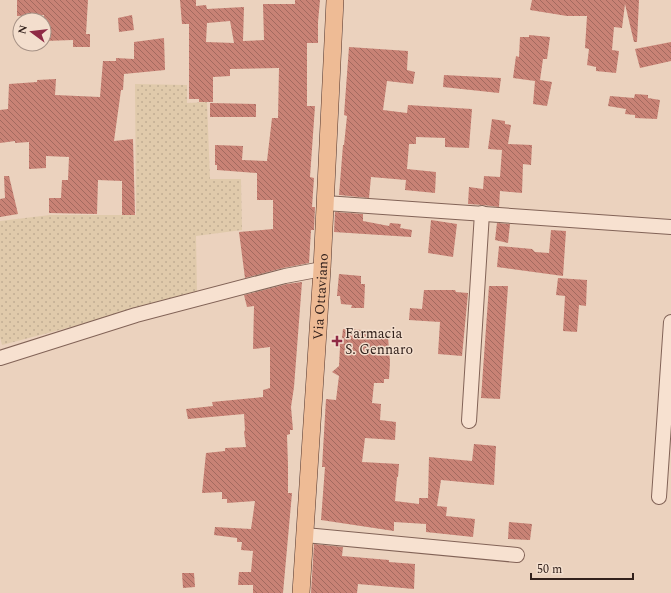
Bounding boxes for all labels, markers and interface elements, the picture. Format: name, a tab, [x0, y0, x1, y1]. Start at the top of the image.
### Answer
north arrow	[12, 12, 52, 52]
text: N	[13, 23, 32, 36]
street label: Via Ottaviano	[307, 253, 333, 341]
place label: Farmacia S. Gennaro	[345, 323, 413, 360]
marker: Farmacia S. Gennaro	[332, 336, 342, 346]
scale bar	[531, 555, 633, 581]
text: 50 m	[537, 560, 562, 579]

